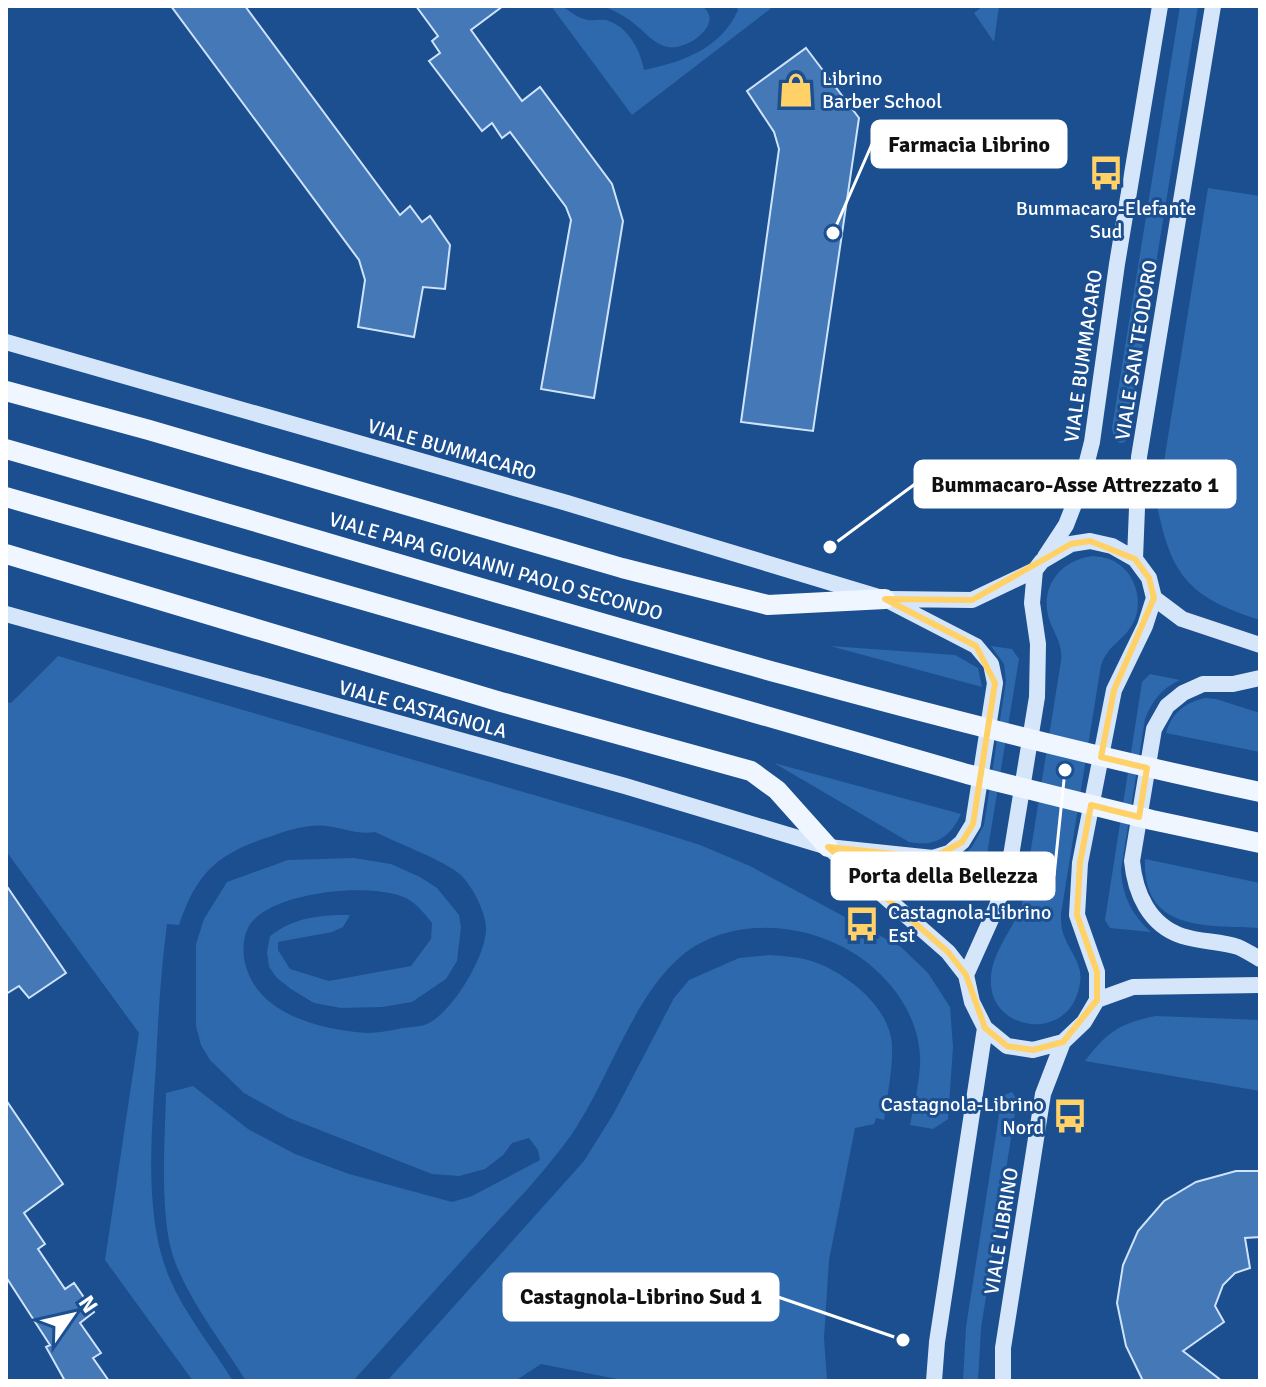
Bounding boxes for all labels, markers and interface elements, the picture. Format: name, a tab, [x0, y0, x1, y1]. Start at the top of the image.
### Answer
place label: Librino Barber School	[822, 66, 942, 114]
shop icon: Librino Barber School	[777, 71, 815, 109]
callout: Farmacia Librino	[872, 121, 1066, 167]
text: Farmacia Librino	[888, 131, 1050, 158]
bus stop icon: Bummacaro-Elefante Sud	[1087, 154, 1125, 192]
place label: Bummacaro-Elefante Sud	[1016, 196, 1196, 244]
street label: VIALE SAN TEODORO	[1110, 258, 1163, 442]
street label: VIALE BUMMACARO	[1059, 268, 1108, 444]
street label: VIALE BUMMACARO	[365, 413, 539, 486]
callout: Bummacaro-Asse Attrezzato 1	[915, 461, 1235, 507]
text: Bummacaro-Asse Attrezzato 1	[931, 471, 1219, 498]
street label: VIALE PAPA GIOVANNI PAOLO SECONDO	[326, 507, 666, 626]
street label: VIALE CASTAGNOLA	[336, 675, 510, 744]
callout: Porta della Bellezza	[832, 853, 1054, 899]
text: Porta della Bellezza	[848, 862, 1038, 889]
place label: Castagnola-Librino Est	[888, 900, 1051, 948]
bus stop icon: Castagnola-Librino Est	[843, 905, 881, 943]
place label: Castagnola-Librino Nord	[881, 1092, 1044, 1140]
bus stop icon: Castagnola-Librino Nord	[1051, 1097, 1089, 1135]
street label: VIALE LIBRINO	[979, 1166, 1024, 1296]
callout: Castagnola-Librino Sud 1	[504, 1274, 778, 1320]
north arrow	[32, 1275, 112, 1355]
text: Castagnola-Librino Sud 1	[520, 1283, 762, 1310]
text: N	[73, 1290, 104, 1318]

